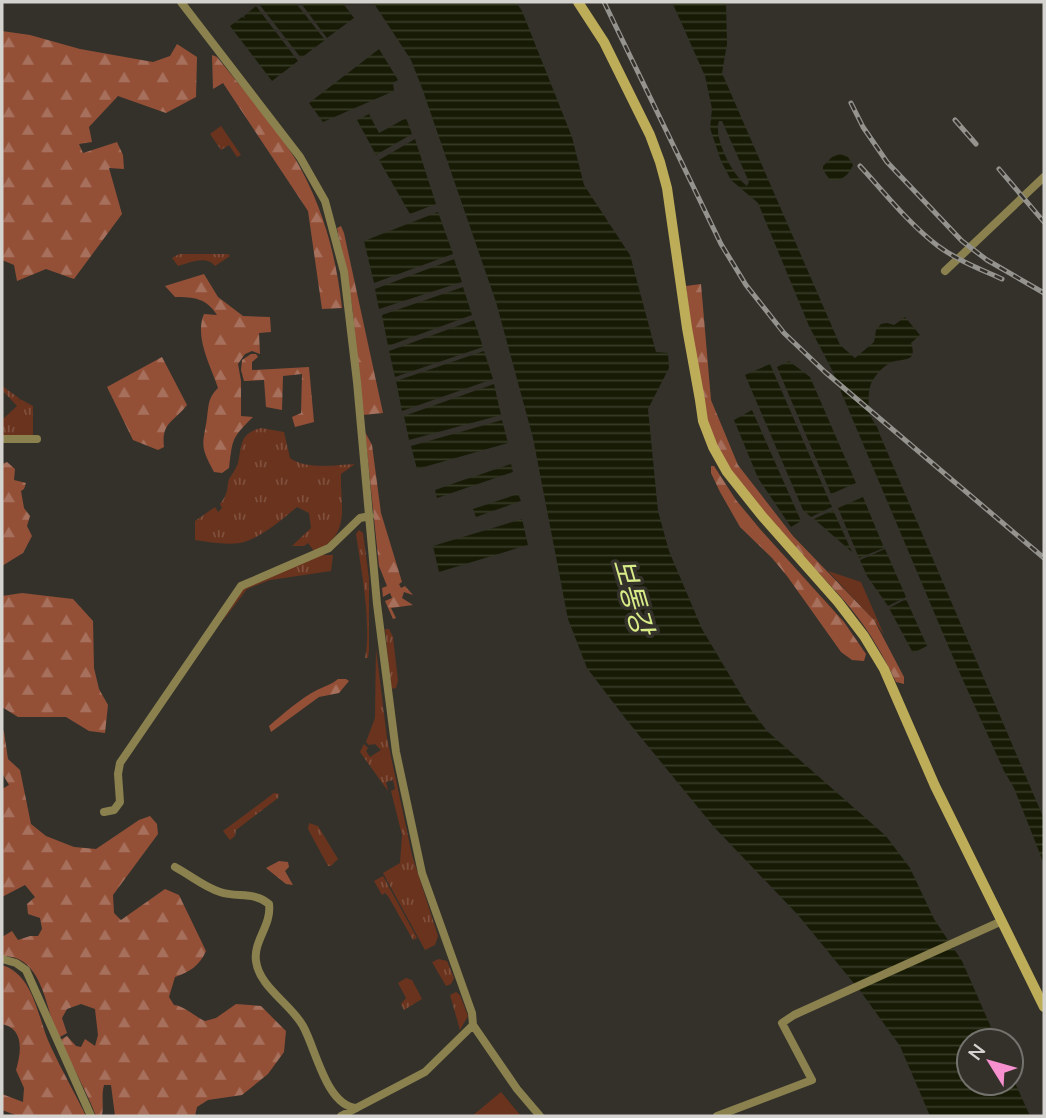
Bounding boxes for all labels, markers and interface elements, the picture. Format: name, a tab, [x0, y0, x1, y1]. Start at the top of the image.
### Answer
water label: 보통강	[606, 554, 662, 641]
north arrow	[955, 1027, 1025, 1097]
text: N	[963, 1039, 990, 1065]

